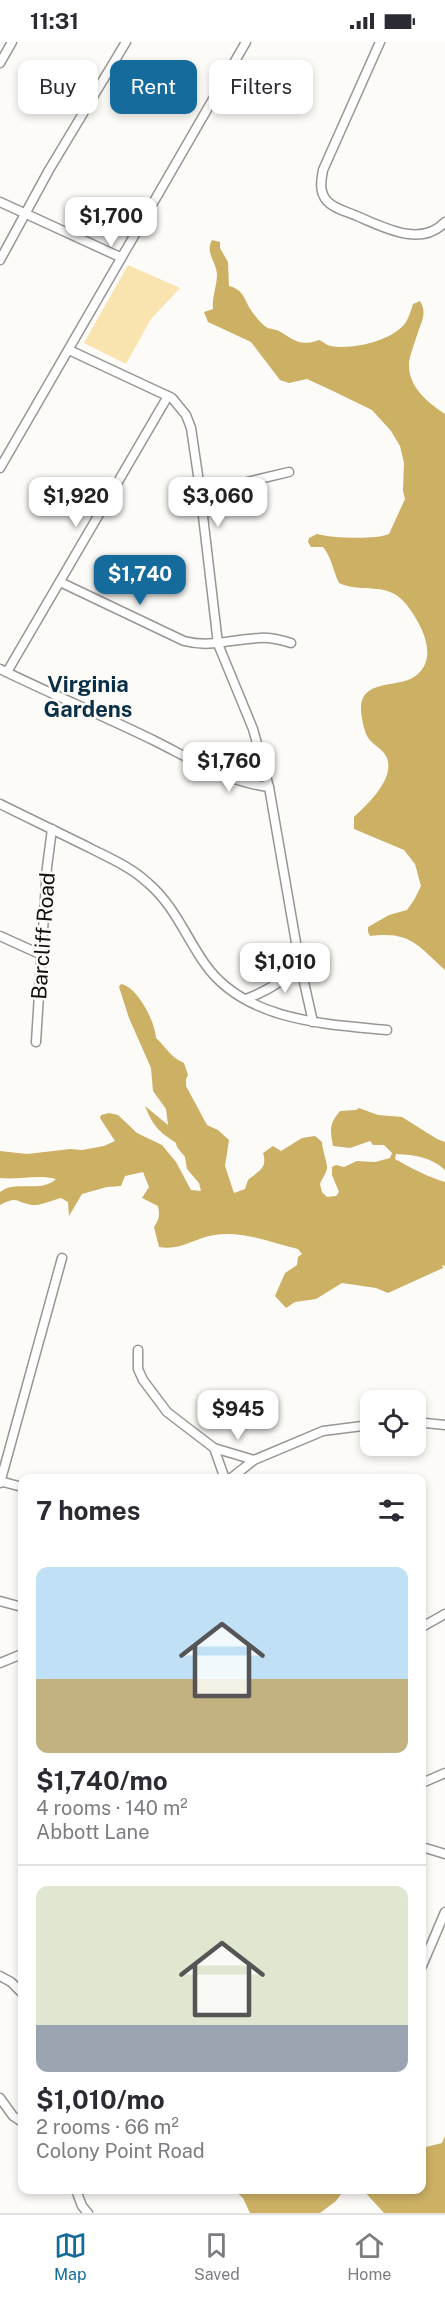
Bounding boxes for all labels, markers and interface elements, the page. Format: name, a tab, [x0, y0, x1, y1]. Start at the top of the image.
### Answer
text: 11:31	[30, 8, 79, 34]
chip: Buy	[18, 60, 98, 114]
chip: Rent	[110, 60, 197, 114]
chip: Filters	[209, 60, 313, 114]
pin: $1,700	[62, 197, 160, 248]
text: $1,700	[79, 204, 143, 228]
pin: $1,920	[27, 477, 125, 528]
pin: $3,060	[169, 477, 267, 528]
text: $1,920	[43, 484, 109, 508]
text: $3,060	[182, 484, 254, 508]
pin: $1,740	[91, 555, 189, 606]
text: $1,740	[108, 562, 172, 586]
district label: Virginia Gardens	[44, 671, 132, 722]
pin: $1,760	[180, 742, 278, 793]
text: $1,760	[197, 749, 261, 773]
street label: Barcliff Road	[26, 872, 60, 1000]
pin: $1,010	[236, 943, 334, 994]
text: $1,010	[254, 950, 316, 974]
pin: $945	[202, 1390, 274, 1441]
map controls	[360, 1390, 426, 1456]
button: locate	[360, 1390, 426, 1456]
text: $945	[211, 1397, 265, 1421]
icon: filters	[375, 1494, 408, 1527]
text: 7 homes	[36, 1495, 140, 1526]
icon: home	[168, 1606, 276, 1714]
text: $1,740/mo	[36, 1765, 168, 1796]
text: 4 rooms · 140 m²	[36, 1796, 188, 1820]
text: Abbott Lane	[36, 1820, 150, 1844]
icon: home	[168, 1925, 276, 2033]
text: $1,010/mo	[36, 2084, 165, 2115]
text: 2 rooms · 66 m²	[36, 2115, 179, 2139]
text: Colony Point Road	[36, 2139, 205, 2163]
tab: Map	[54, 2229, 87, 2284]
tab: Saved	[194, 2229, 240, 2284]
tab: Home	[347, 2229, 391, 2284]

